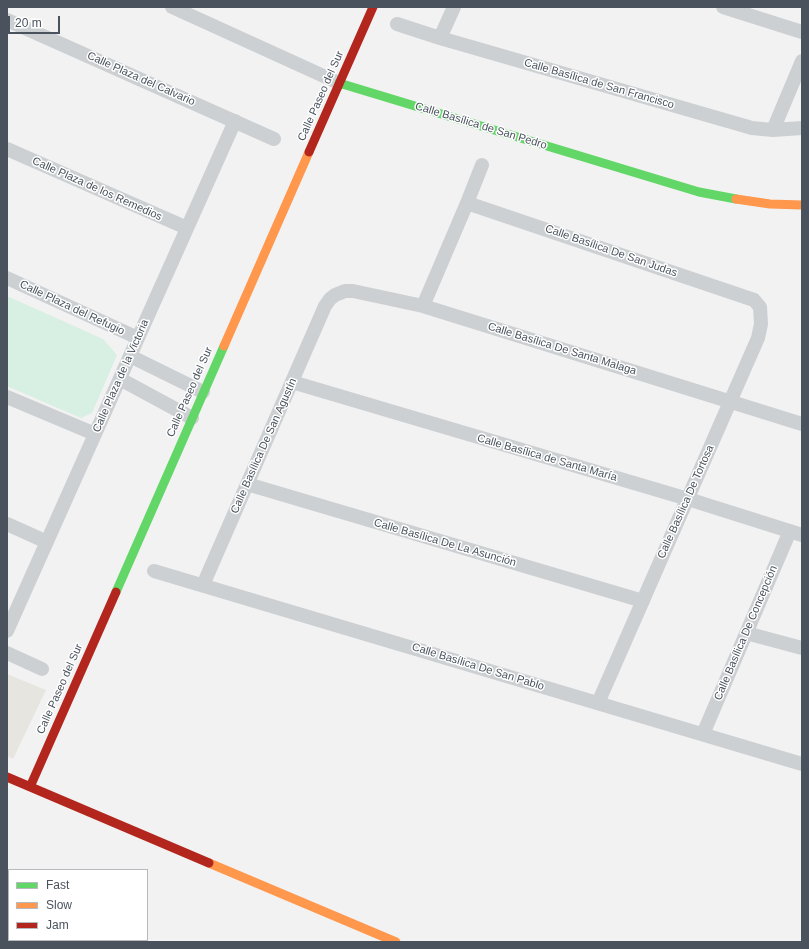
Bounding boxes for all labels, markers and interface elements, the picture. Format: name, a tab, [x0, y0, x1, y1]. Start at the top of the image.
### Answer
scale bar	[10, 8, 62, 34]
text: 20 m	[15, 16, 42, 30]
street label: Calle Plaza del Calvario	[85, 49, 197, 109]
street label: Calle Paseo del Sur	[295, 49, 347, 143]
street label: Calle Basílica de San Francisco	[523, 56, 675, 112]
street label: Calle Basílica de San Pedro	[414, 100, 548, 152]
street label: Calle Plaza de los Remedios	[30, 154, 164, 224]
street label: Calle Basílica De San Judas	[543, 222, 679, 280]
street label: Calle Plaza del Refugio	[17, 278, 127, 338]
street label: Calle Plaza de la Victoria	[90, 318, 152, 434]
street label: Calle Basílica De Santa Malaga	[486, 320, 638, 378]
street label: Calle Paseo del Sur	[164, 345, 216, 439]
street label: Calle Basílica De San Agustín	[228, 376, 300, 516]
street label: Calle Basílica de Santa María	[476, 432, 618, 484]
street label: Calle Basílica De Tortosa	[655, 443, 717, 561]
street label: Calle Basílica De La Asunción	[372, 516, 518, 570]
street label: Calle Basílica De Concepción	[712, 564, 780, 702]
street label: Calle Basílica De San Pablo	[410, 641, 546, 693]
street label: Calle Paseo del Sur	[34, 642, 86, 736]
legend	[8, 869, 148, 941]
text: Fast	[46, 878, 69, 892]
text: Slow	[46, 898, 72, 912]
text: Jam	[46, 918, 69, 932]

